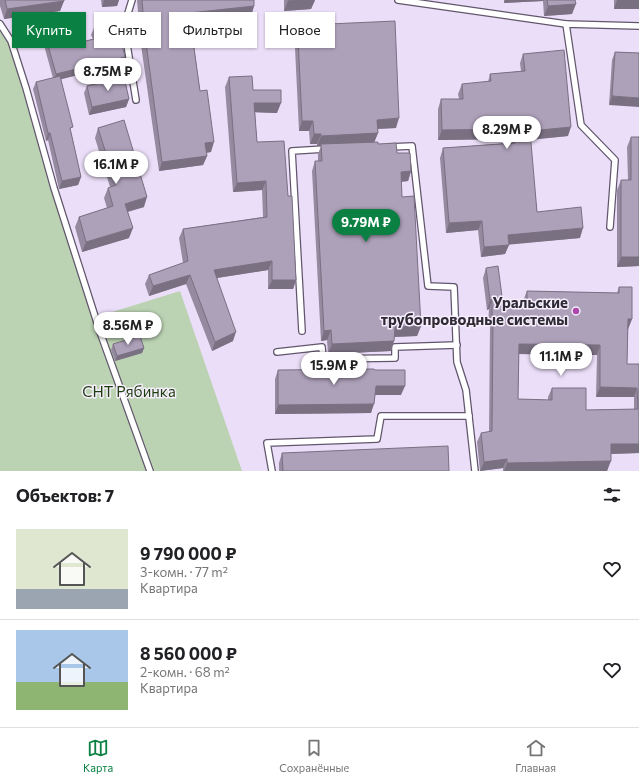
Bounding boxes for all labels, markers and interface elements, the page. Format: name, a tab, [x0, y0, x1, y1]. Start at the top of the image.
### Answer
chip: Купить	[12, 12, 86, 48]
chip: Снять	[94, 12, 161, 48]
chip: Фильтры	[169, 12, 257, 48]
chip: Новое	[265, 12, 335, 48]
pin: 8.75M ₽	[71, 58, 145, 92]
text: 8.75M ₽	[83, 63, 133, 79]
pin: 8.29M ₽	[470, 116, 544, 150]
text: 8.29M ₽	[482, 121, 532, 137]
pin: 16.1M ₽	[79, 151, 153, 185]
text: 16.1M ₽	[93, 156, 139, 172]
pin: 9.79M ₽	[329, 209, 403, 243]
text: 9.79M ₽	[341, 214, 391, 230]
place label: Уральские трубопроводные системы	[381, 293, 568, 328]
marker: Уральские трубопроводные системы	[571, 306, 581, 316]
pin: 8.56M ₽	[91, 312, 165, 346]
text: 8.56M ₽	[103, 317, 153, 333]
pin: 11.1M ₽	[524, 343, 598, 377]
text: 11.1M ₽	[539, 348, 583, 364]
pin: 15.9M ₽	[297, 352, 371, 386]
text: 15.9M ₽	[310, 357, 358, 373]
park label: СНТ Рябинка	[82, 382, 176, 400]
icon: filters	[601, 484, 623, 506]
text: Объектов: 7	[16, 485, 114, 506]
text: 9 790 000 ₽	[140, 543, 236, 564]
icon: home	[48, 545, 96, 593]
icon: heart	[601, 558, 623, 580]
text: 3-комн. · 77 m²	[140, 564, 228, 580]
text: Квартира	[140, 580, 198, 596]
text: 8 560 000 ₽	[140, 643, 237, 664]
icon: home	[48, 646, 96, 694]
icon: heart	[601, 659, 623, 681]
text: 2-комн. · 68 m²	[140, 664, 230, 680]
text: Квартира	[140, 680, 198, 696]
tab: Карта	[83, 737, 113, 774]
tab: Сохранённые	[279, 737, 349, 774]
tab: Главная	[515, 737, 556, 774]

